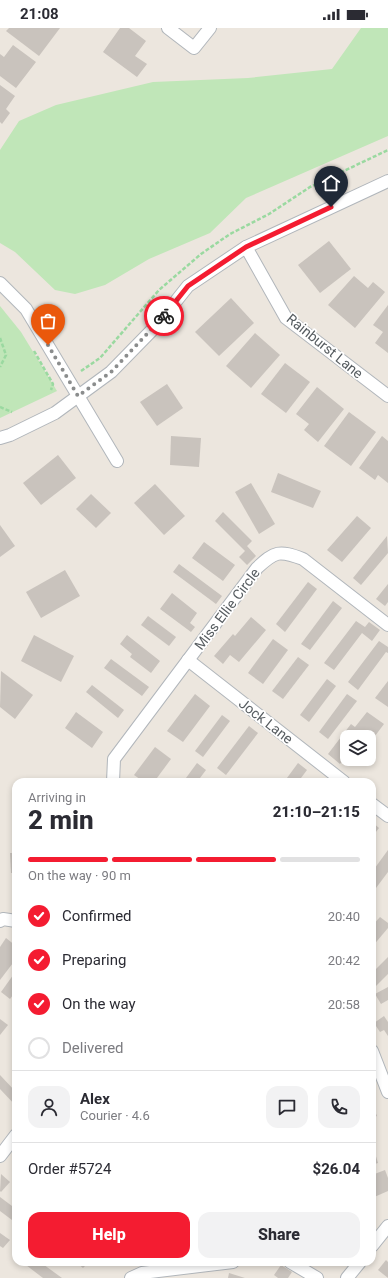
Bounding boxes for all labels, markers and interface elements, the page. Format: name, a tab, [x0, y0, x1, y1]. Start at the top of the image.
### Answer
text: 21:08	[20, 5, 59, 23]
pin	[314, 166, 348, 207]
icon: home	[320, 172, 342, 194]
courier	[144, 296, 184, 336]
pin	[31, 304, 65, 345]
icon: bike	[153, 305, 175, 327]
icon: bag	[37, 310, 59, 332]
street label: Rainburst Lane	[284, 310, 366, 382]
street label: Miss Ellie Circle	[191, 565, 263, 653]
street label: Jock Lane	[236, 695, 296, 747]
map controls	[340, 730, 376, 766]
button: layers	[340, 730, 376, 766]
text: Arriving in	[28, 790, 86, 805]
text: 21:10–21:15	[273, 803, 360, 821]
text: 2 min	[28, 805, 94, 835]
text: On the way · 90 m	[28, 868, 131, 883]
icon: check	[28, 905, 50, 927]
text: Confirmed	[62, 907, 132, 925]
text: 20:40	[328, 909, 360, 924]
icon: check	[28, 949, 50, 971]
text: Preparing	[62, 951, 126, 969]
text: 20:42	[328, 953, 360, 968]
icon: check	[28, 993, 50, 1015]
text: On the way	[62, 995, 136, 1013]
text: 20:58	[328, 997, 360, 1012]
text: Delivered	[62, 1039, 124, 1057]
button: person	[28, 1086, 70, 1128]
button: chat	[266, 1086, 308, 1128]
button: phone	[318, 1086, 360, 1128]
text: Alex	[80, 1090, 110, 1108]
text: Courier · 4.6	[80, 1108, 150, 1123]
text: Order #5724	[28, 1160, 111, 1178]
text: $26.04	[313, 1160, 360, 1178]
button: Help	[28, 1212, 190, 1258]
button: Share	[198, 1212, 360, 1258]

